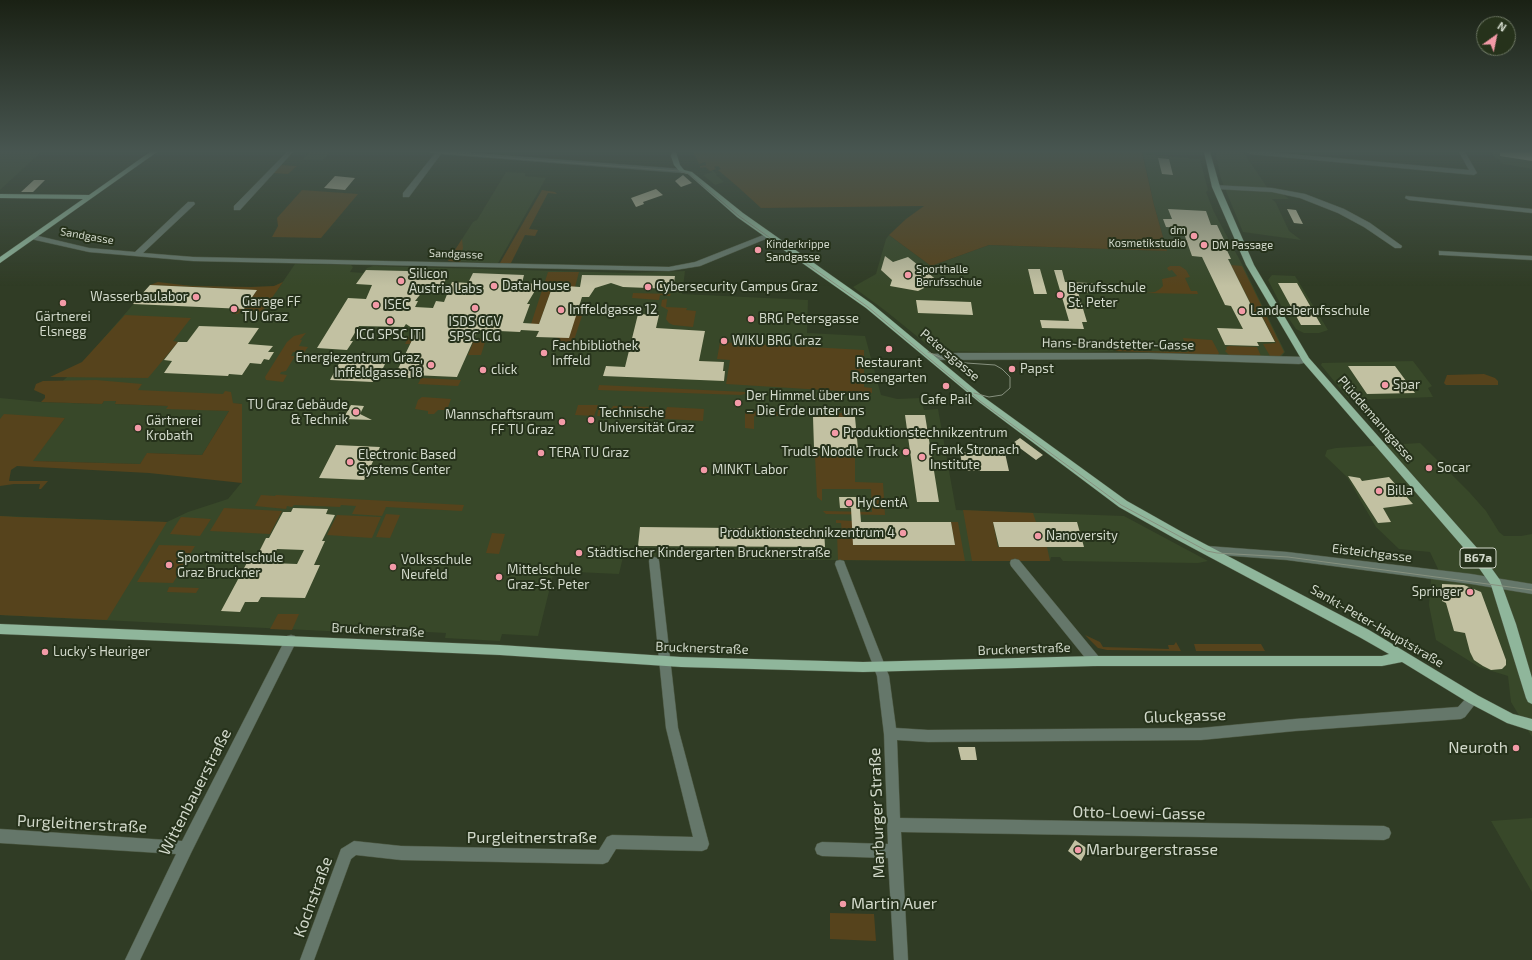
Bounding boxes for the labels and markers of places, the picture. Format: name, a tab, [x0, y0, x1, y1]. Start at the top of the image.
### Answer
place label: dm Kosmetikstudio	[1108, 223, 1186, 249]
marker: dm Kosmetikstudio	[1189, 231, 1199, 241]
place label: Kinderkrippe Sandgasse	[766, 237, 830, 263]
place label: DM Passage	[1212, 238, 1273, 252]
marker: DM Passage	[1199, 240, 1209, 250]
marker: Kinderkrippe Sandgasse	[753, 245, 763, 255]
place label: Sporthalle Berufsschule	[916, 262, 982, 288]
place label: Silicon Austria Labs	[409, 266, 482, 297]
marker: Sporthalle Berufsschule	[903, 270, 913, 280]
marker: Silicon Austria Labs	[396, 276, 406, 286]
place label: Data House	[502, 278, 570, 294]
place label: Cybersecurity Campus Graz	[656, 279, 818, 295]
place label: Berufsschule St. Peter	[1068, 280, 1146, 311]
marker: Data House	[489, 281, 499, 291]
marker: Cybersecurity Campus Graz	[643, 282, 653, 292]
place label: Wasserbaulabor	[90, 289, 188, 305]
marker: Berufsschule St. Peter	[1055, 290, 1065, 300]
marker: Wasserbaulabor	[191, 292, 201, 302]
place label: Garage FF TU Graz	[242, 294, 301, 325]
place label: ISEC	[384, 297, 409, 313]
marker: Gärtnerei Elsnegg	[58, 298, 68, 308]
marker: ISEC	[371, 300, 381, 310]
place label: Inffeldgasse 12	[569, 302, 657, 318]
marker: ISDS CGV SPSC ICG	[470, 303, 480, 313]
place label: Landesberufsschule	[1250, 303, 1370, 319]
marker: Garage FF TU Graz	[229, 304, 239, 314]
marker: Inffeldgasse 12	[556, 305, 566, 315]
marker: Landesberufsschule	[1237, 306, 1247, 316]
place label: Gärtnerei Elsnegg	[35, 309, 91, 340]
place label: BRG Petersgasse	[759, 311, 859, 327]
place label: ISDS CGV SPSC ICG	[449, 314, 501, 345]
marker: BRG Petersgasse	[746, 314, 756, 324]
marker: ICG SPSC ITI	[385, 316, 395, 326]
place label: ICG SPSC ITI	[356, 327, 424, 343]
place label: WIKU BRG Graz	[732, 333, 821, 349]
marker: WIKU BRG Graz	[719, 336, 729, 346]
place label: Fachbibliothek Inffeld	[552, 338, 638, 369]
marker: Restaurant Rosengarten	[884, 344, 894, 354]
marker: Fachbibliothek Inffeld	[539, 348, 549, 358]
place label: Energiezentrum Graz, Inffeldgasse 18	[295, 350, 423, 381]
place label: Restaurant Rosengarten	[851, 355, 927, 386]
marker: Energiezentrum Graz, Inffeldgasse 18	[426, 360, 436, 370]
place label: Papst	[1020, 361, 1054, 377]
place label: click	[491, 362, 517, 378]
marker: Papst	[1007, 364, 1017, 374]
marker: click	[478, 365, 488, 375]
place label: Spar	[1393, 377, 1420, 393]
marker: Spar	[1380, 380, 1390, 390]
marker: Cafe Pail	[941, 381, 951, 391]
place label: Der Himmel über uns – Die Erde unter uns	[746, 388, 870, 419]
place label: Cafe Pail	[920, 392, 972, 408]
place label: TU Graz Gebäude & Technik	[247, 397, 348, 428]
marker: Der Himmel über uns – Die Erde unter uns	[733, 398, 743, 408]
place label: Technische Universität Graz	[599, 405, 694, 436]
marker: TU Graz Gebäude & Technik	[351, 407, 361, 417]
place label: Mannschaftsraum FF TU Graz	[445, 407, 554, 438]
place label: Gärtnerei Krobath	[146, 413, 201, 444]
marker: Technische Universität Graz	[586, 415, 596, 425]
marker: Mannschaftsraum FF TU Graz	[557, 417, 567, 427]
marker: Gärtnerei Krobath	[133, 423, 143, 433]
place label: Produktionstechnikzentrum	[843, 425, 1008, 441]
marker: Produktionstechnikzentrum	[830, 428, 840, 438]
place label: Frank Stronach Institute	[930, 442, 1019, 473]
place label: Trudls Noodle Truck	[781, 444, 898, 460]
place label: TERA TU Graz	[549, 445, 629, 461]
place label: Electronic Based Systems Center	[358, 447, 456, 478]
marker: Trudls Noodle Truck	[901, 447, 911, 457]
marker: TERA TU Graz	[536, 448, 546, 458]
marker: Frank Stronach Institute	[917, 452, 927, 462]
marker: Electronic Based Systems Center	[345, 457, 355, 467]
place label: Socar	[1437, 460, 1470, 476]
place label: MINKT Labor	[712, 462, 788, 478]
marker: Socar	[1424, 463, 1434, 473]
marker: MINKT Labor	[699, 465, 709, 475]
place label: Billa	[1387, 483, 1413, 499]
marker: Billa	[1374, 486, 1384, 496]
place label: HyCentA	[857, 495, 908, 511]
marker: HyCentA	[844, 498, 854, 508]
place label: Produktionstechnikzentrum 4	[719, 525, 895, 541]
marker: Produktionstechnikzentrum 4	[898, 528, 908, 538]
place label: Nanoversity	[1046, 528, 1118, 544]
marker: Nanoversity	[1033, 531, 1043, 541]
place label: Städtischer Kindergarten Brucknerstraße	[587, 545, 831, 561]
marker: Städtischer Kindergarten Brucknerstraße	[574, 548, 584, 558]
place label: Sportmittelschule Graz Bruckner	[177, 550, 284, 581]
place label: Volksschule Neufeld	[401, 552, 472, 583]
marker: Sportmittelschule Graz Bruckner	[164, 560, 174, 570]
marker: Volksschule Neufeld	[388, 562, 398, 572]
place label: Mittelschule Graz-St. Peter	[507, 562, 589, 593]
marker: Mittelschule Graz-St. Peter	[494, 572, 504, 582]
place label: Springer	[1412, 584, 1462, 600]
marker: Springer	[1465, 587, 1475, 597]
place label: Lucky's Heuriger	[53, 644, 150, 660]
marker: Lucky's Heuriger	[40, 647, 50, 657]
place label: Neuroth	[1448, 738, 1508, 758]
marker: Neuroth	[1511, 743, 1521, 753]
place label: Marburgerstrasse	[1086, 840, 1218, 860]
marker: Marburgerstrasse	[1073, 845, 1083, 855]
place label: Martin Auer	[851, 894, 937, 914]
marker: Martin Auer	[838, 899, 848, 909]

